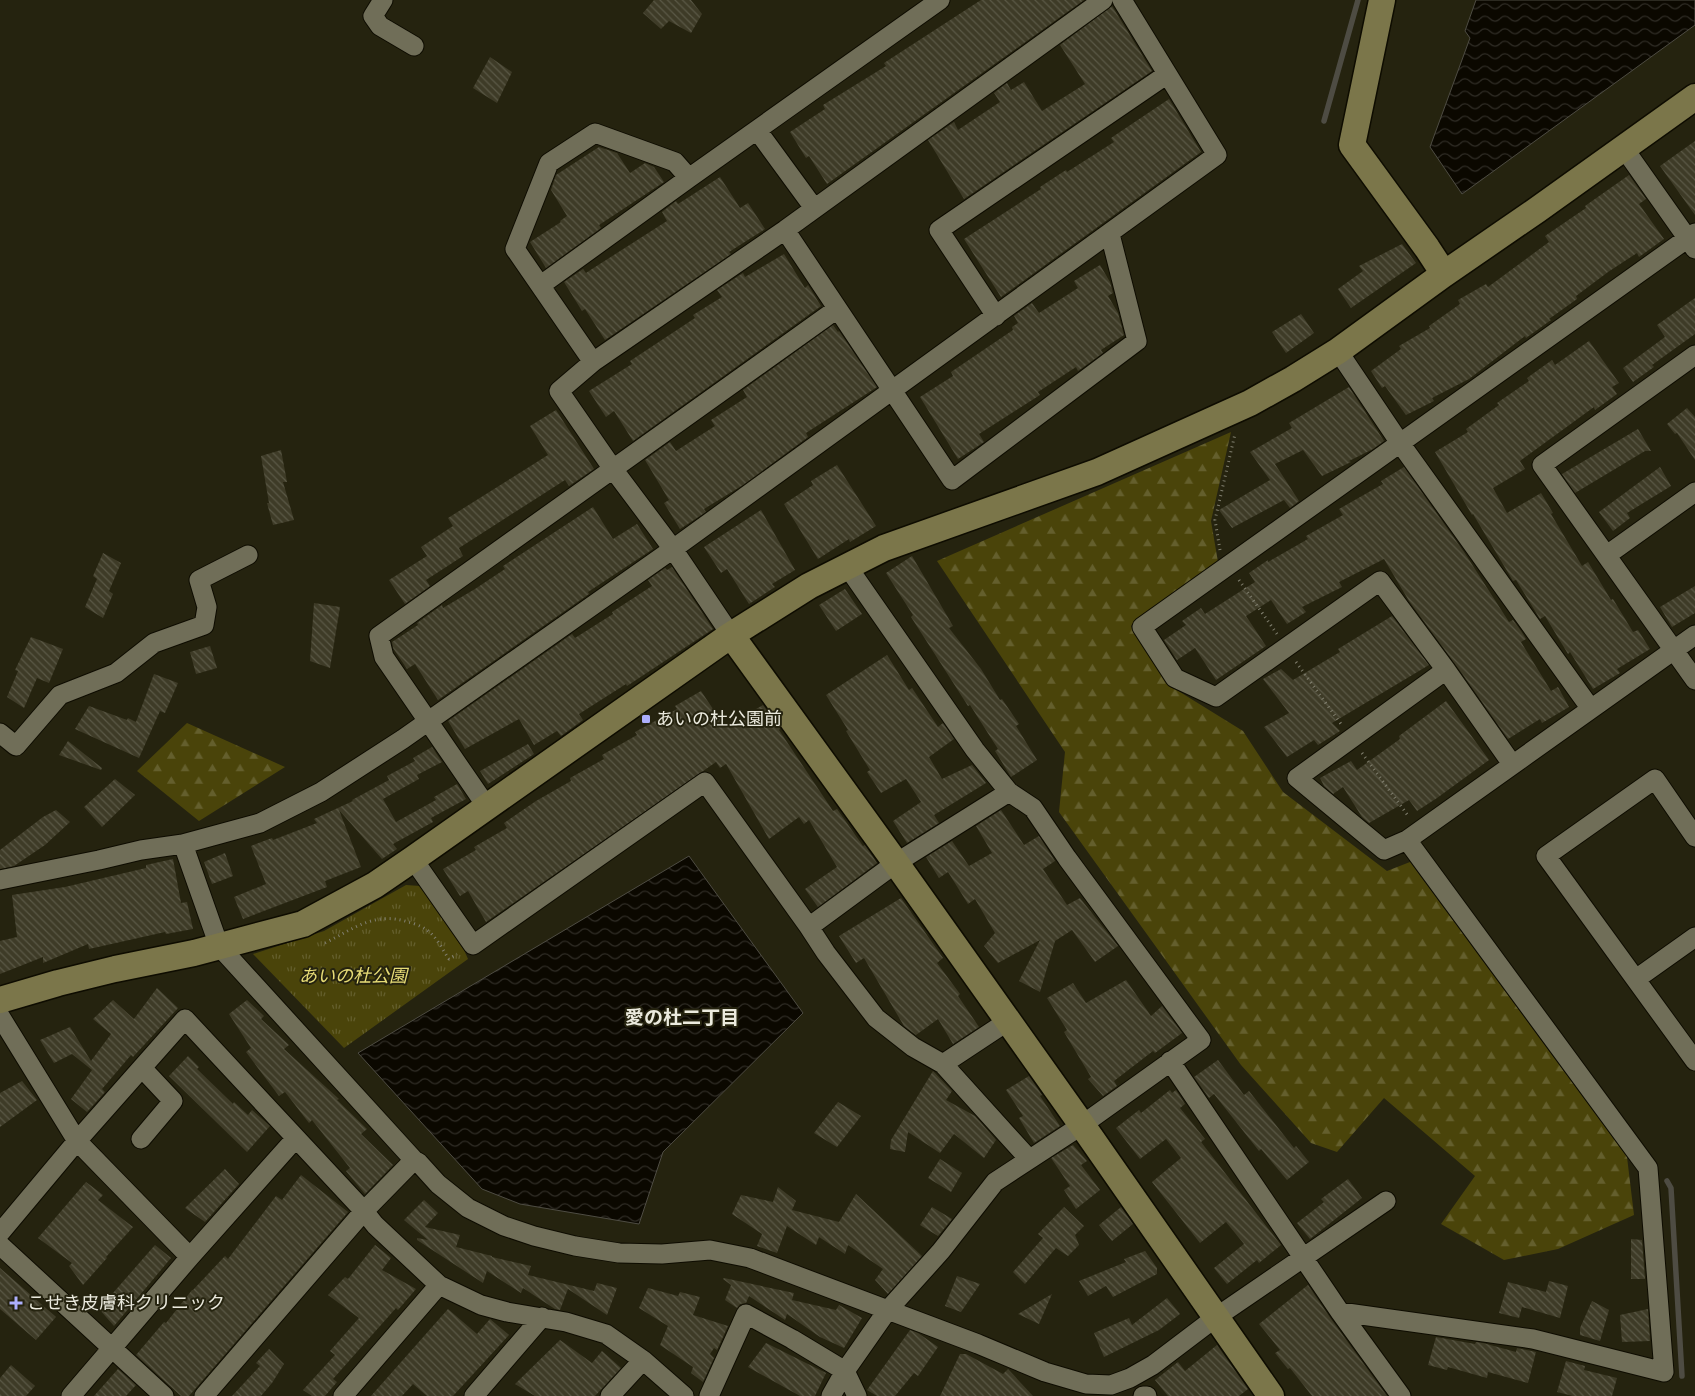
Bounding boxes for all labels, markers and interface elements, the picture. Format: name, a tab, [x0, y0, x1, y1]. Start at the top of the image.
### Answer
place label: あいの杜公園前	[656, 708, 782, 730]
marker: あいの杜公園前	[640, 713, 652, 725]
park label: あいの杜公園	[299, 965, 410, 987]
district label: 愛の杜二丁目	[625, 1006, 739, 1029]
place label: こせき皮膚科クリニック	[27, 1292, 225, 1314]
marker: こせき皮膚科クリニック	[9, 1296, 23, 1310]

